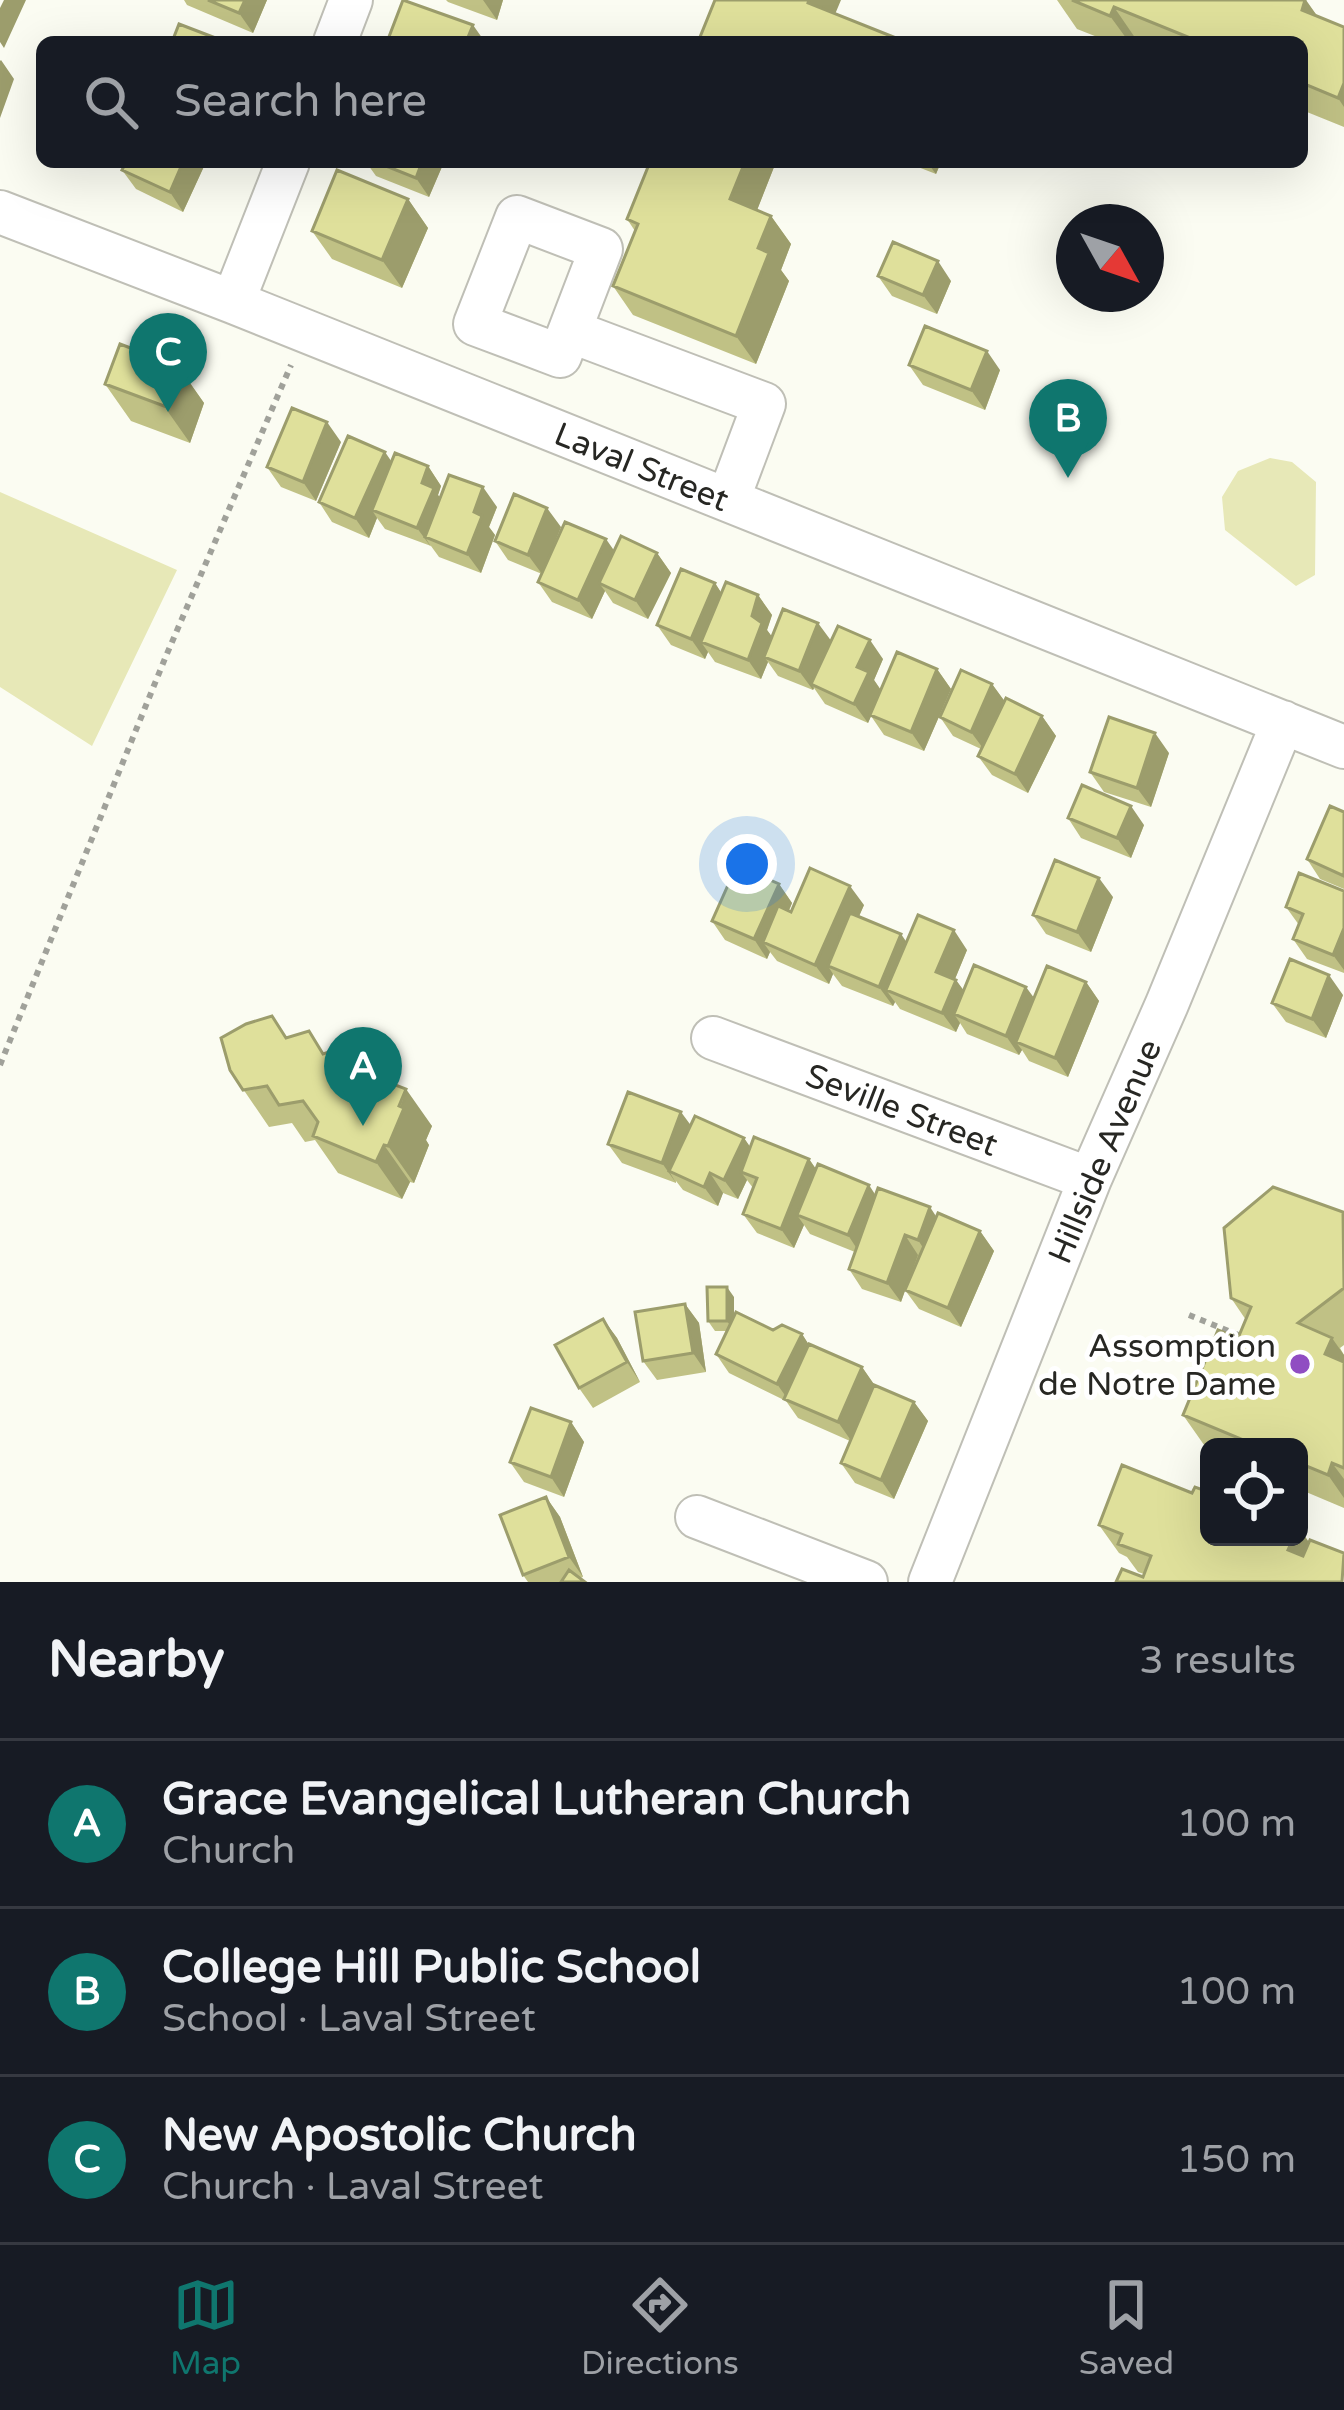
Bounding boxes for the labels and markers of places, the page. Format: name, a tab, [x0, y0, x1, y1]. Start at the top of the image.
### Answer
pin: C	[129, 313, 207, 412]
pin: B	[1029, 379, 1107, 478]
pin: A	[324, 1027, 402, 1126]
place label: Assomption de Notre Dame	[1038, 1327, 1276, 1404]
marker: Assomption de Notre Dame	[1287, 1351, 1313, 1377]

